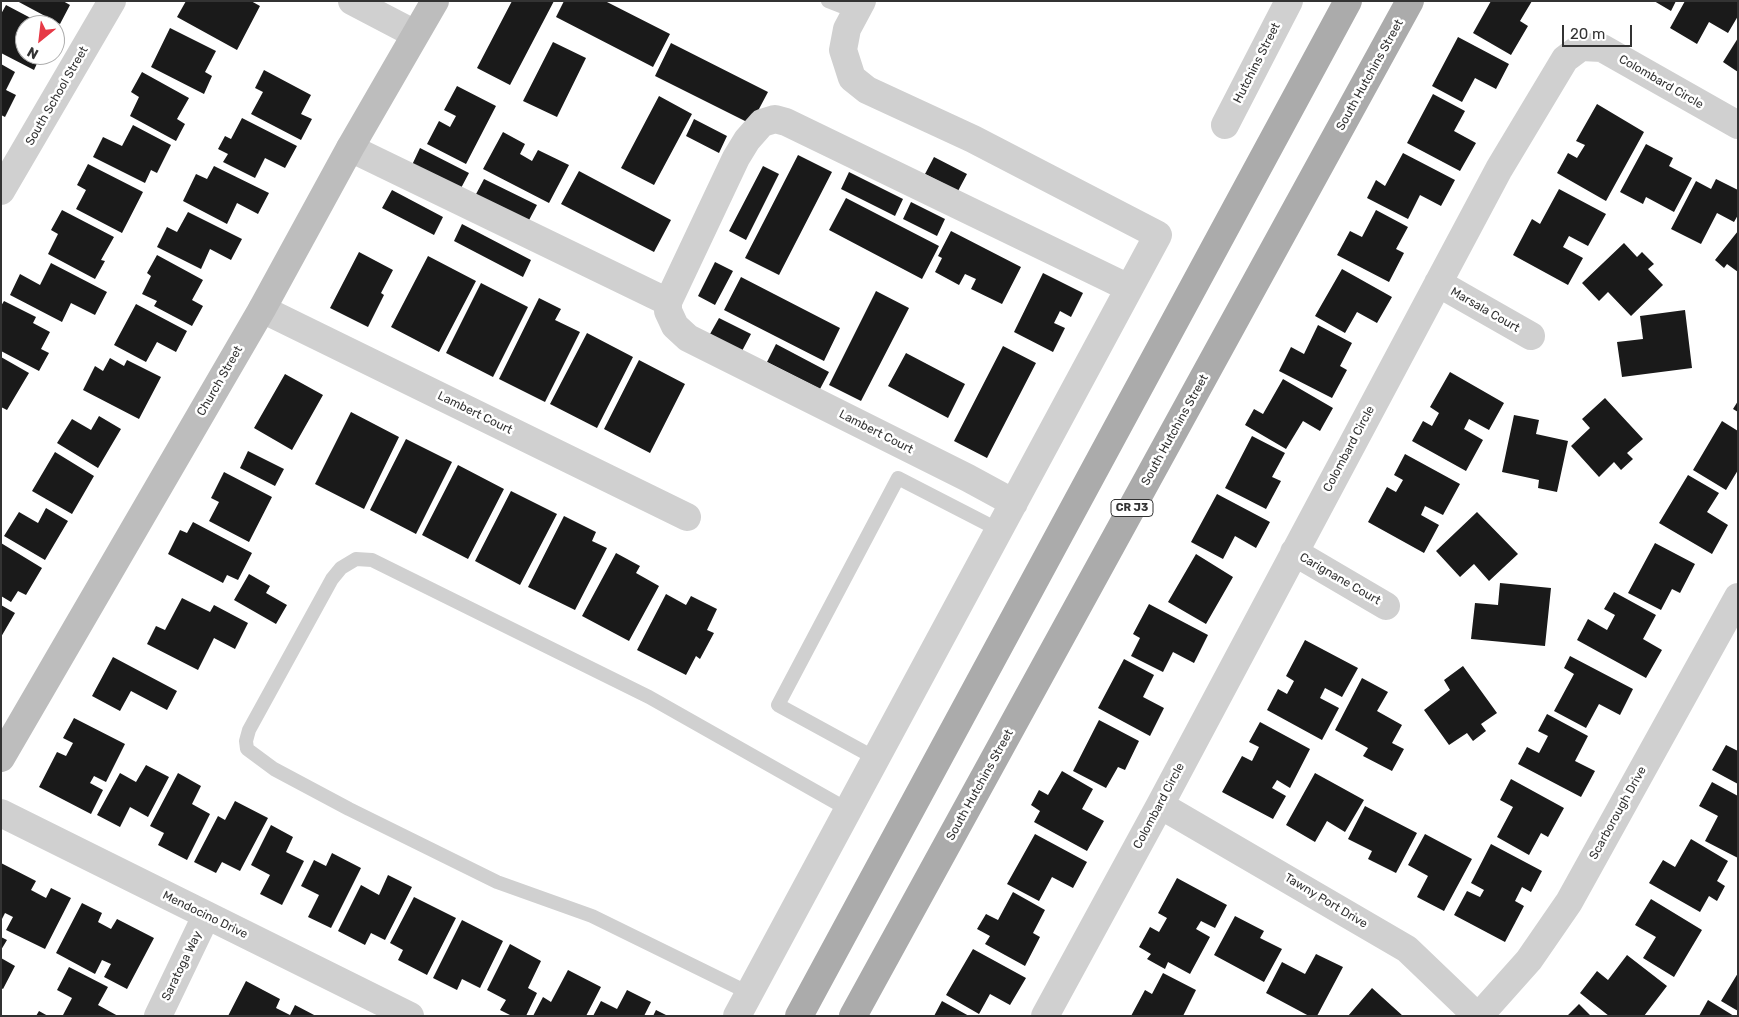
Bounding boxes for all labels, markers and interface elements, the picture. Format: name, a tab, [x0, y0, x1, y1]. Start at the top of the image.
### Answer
north arrow	[15, 15, 65, 65]
scale bar	[1564, 15, 1634, 47]
street label: South Hutchins Street	[1333, 17, 1407, 133]
street label: Hutchins Street	[1231, 20, 1283, 106]
text: 20 m	[1570, 25, 1605, 43]
text: N	[24, 43, 42, 63]
street label: South School Street	[23, 44, 91, 148]
street label: Colombard Circle	[1616, 52, 1706, 112]
street label: Marsala Court	[1448, 284, 1522, 336]
street label: Church Street	[194, 343, 246, 419]
street label: South Hutchins Street	[1138, 372, 1212, 488]
street label: Lambert Court	[435, 389, 515, 437]
street label: Colombard Circle	[1320, 404, 1378, 494]
street label: Lambert Court	[836, 407, 916, 457]
road number: CR J3	[1111, 499, 1153, 516]
street label: Carignane Court	[1297, 550, 1383, 608]
street label: South Hutchins Street	[943, 727, 1017, 843]
street label: Colombard Circle	[1130, 761, 1188, 851]
street label: Scarborough Drive	[1586, 764, 1650, 862]
street label: Tawny Port Drive	[1282, 871, 1370, 931]
street label: Mendocino Drive	[160, 888, 250, 942]
street label: Saratoga Way	[159, 929, 205, 1003]

